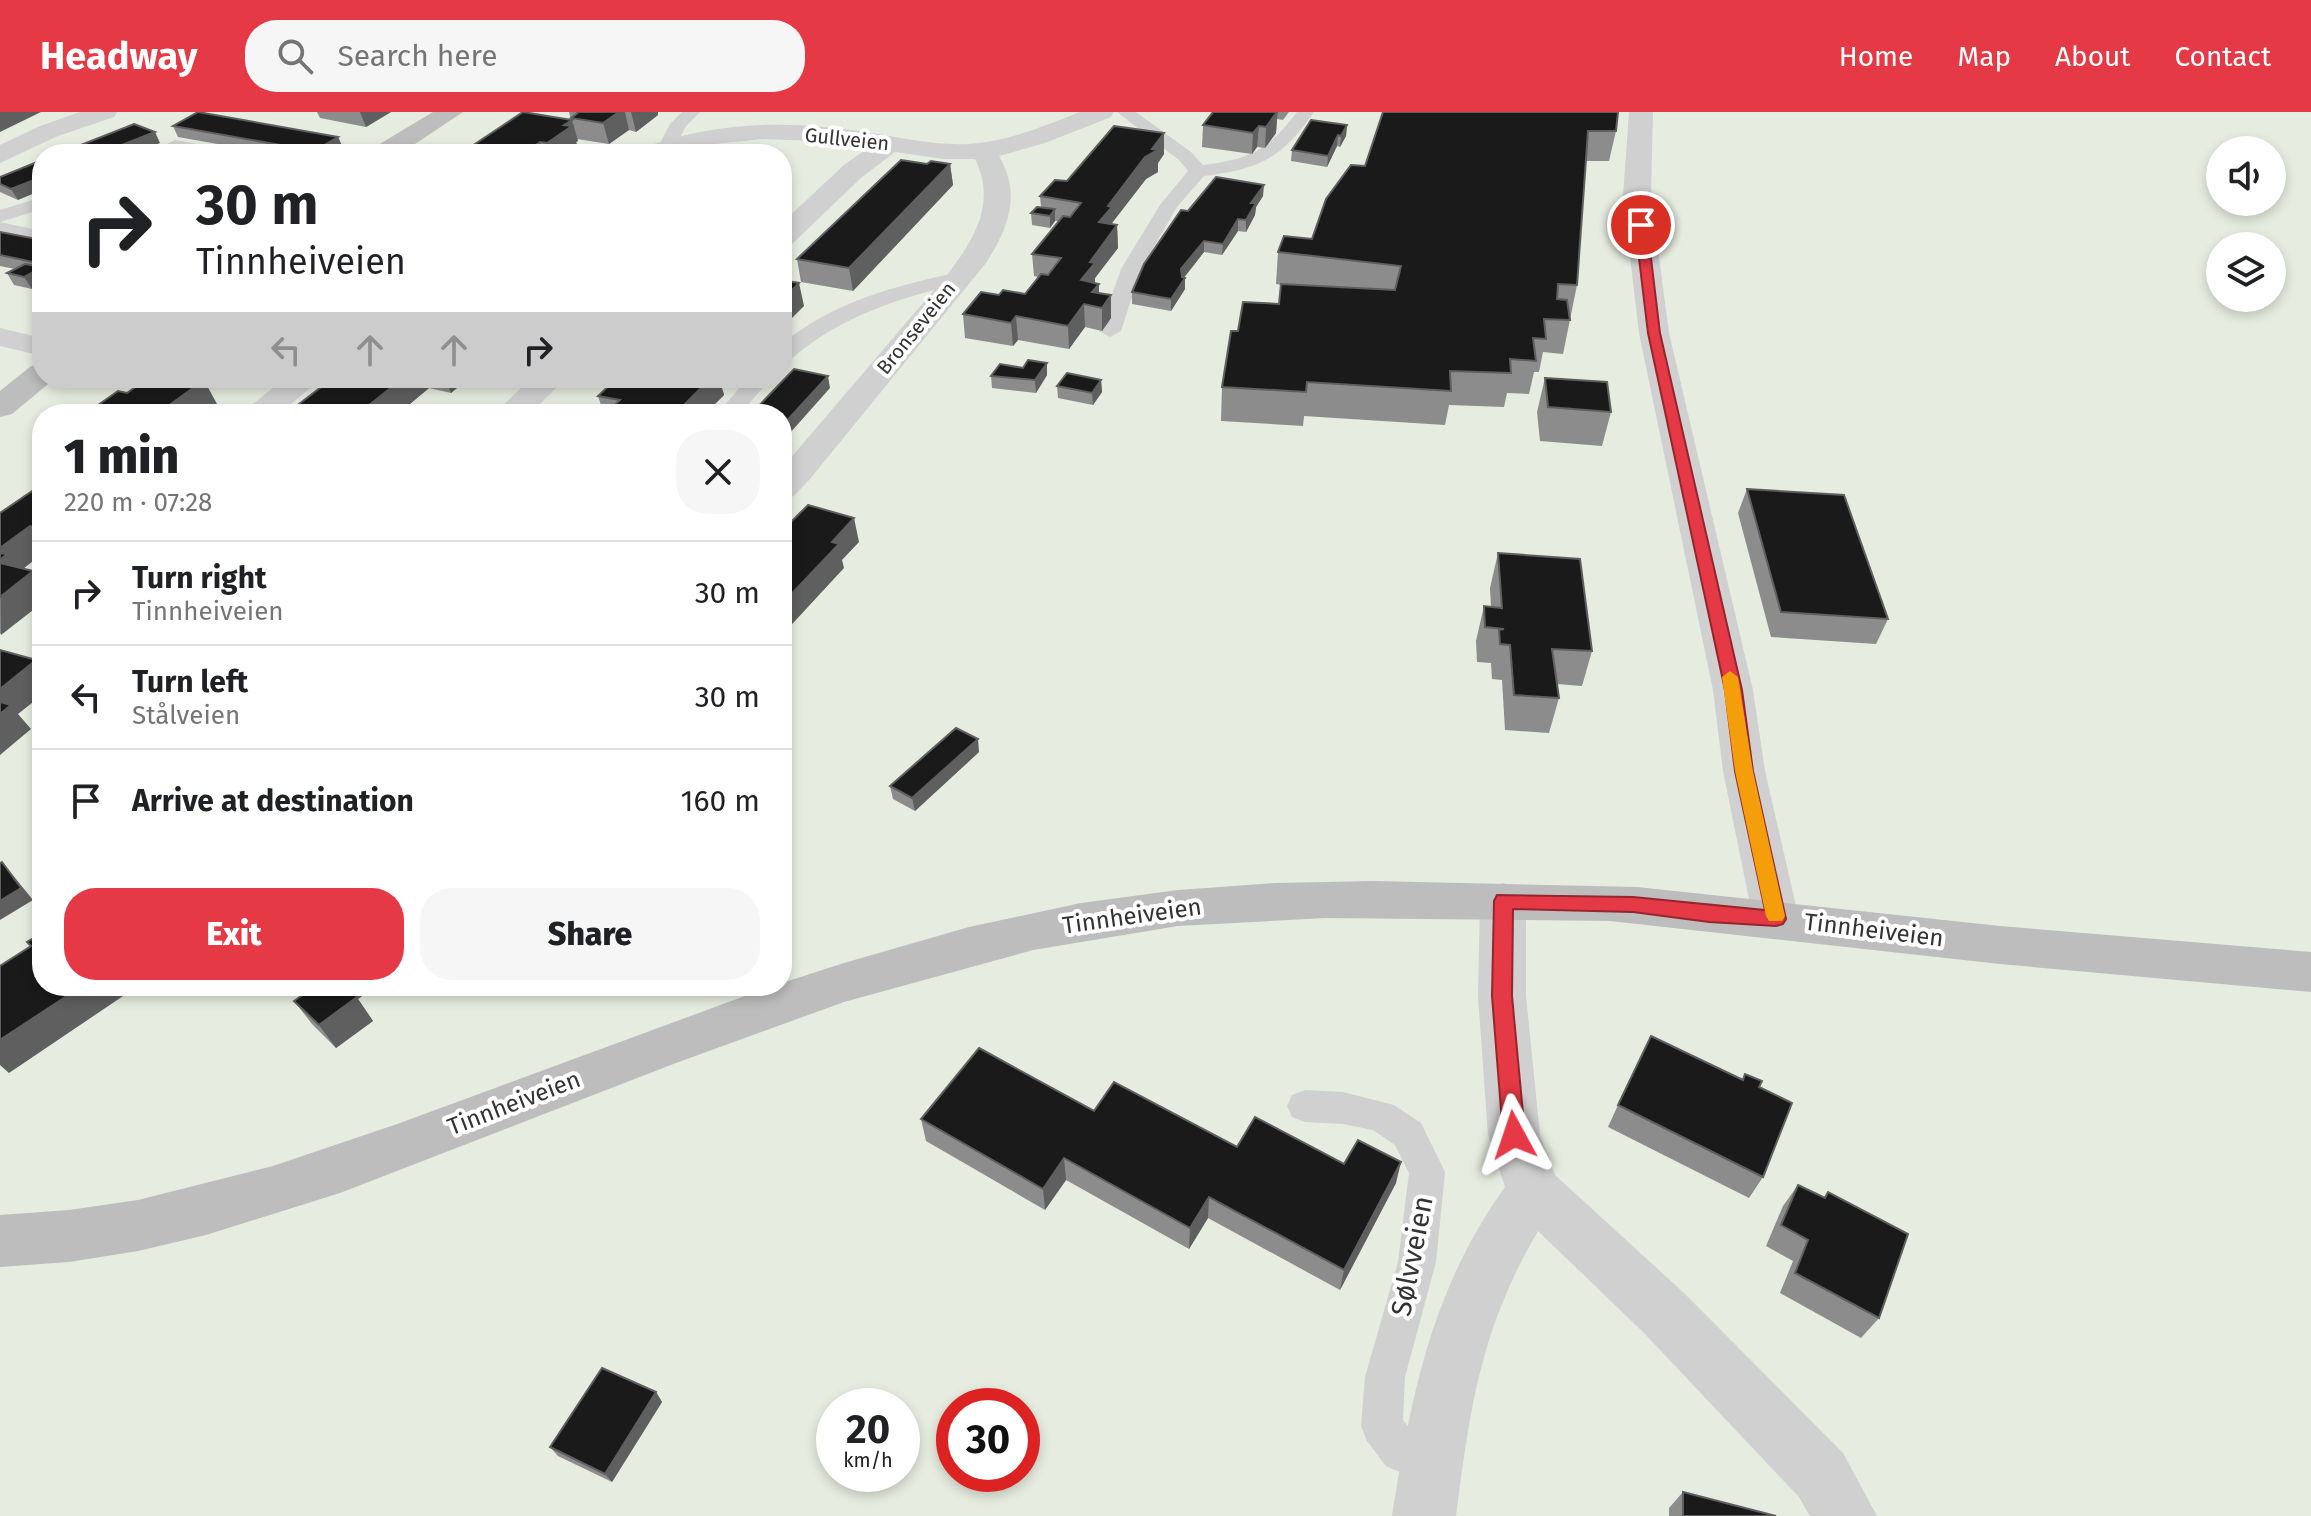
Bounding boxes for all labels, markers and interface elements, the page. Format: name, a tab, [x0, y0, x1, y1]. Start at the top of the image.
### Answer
search box	[245, 20, 805, 92]
text: Headway	[40, 33, 197, 79]
icon: search	[273, 34, 317, 78]
text: Search here	[337, 38, 498, 74]
text: Home	[1839, 40, 1913, 73]
text: Map	[1957, 40, 2011, 73]
text: About	[2055, 40, 2130, 73]
text: Contact	[2174, 40, 2271, 73]
street label: Gullveien	[804, 123, 890, 155]
map controls	[2206, 136, 2286, 312]
button: sound	[2206, 136, 2286, 216]
text: 30 m	[196, 172, 318, 239]
icon: right	[64, 176, 168, 280]
pin	[1607, 191, 1675, 259]
icon: arrive	[1619, 203, 1663, 247]
button: layers	[2206, 232, 2286, 312]
text: Tinnheiveien	[196, 240, 406, 284]
street label: Bronseveien	[872, 277, 960, 379]
icon: left	[264, 328, 308, 372]
icon: ahead	[348, 328, 392, 372]
icon: ahead	[432, 328, 476, 372]
icon: right	[516, 328, 560, 372]
text: 1 min	[64, 428, 179, 486]
button: close	[676, 430, 760, 514]
text: 220 m · 07:28	[64, 487, 212, 518]
text: Turn right	[132, 560, 267, 596]
icon: right	[64, 571, 108, 615]
text: 30 m	[695, 575, 760, 611]
text: Tinnheiveien	[132, 596, 284, 627]
text: Turn left	[132, 664, 248, 700]
icon: left	[64, 675, 108, 719]
text: 30 m	[695, 679, 760, 715]
text: Stålveien	[132, 700, 240, 731]
icon: arrive	[64, 779, 108, 823]
text: Arrive at destination	[132, 783, 414, 819]
text: 160 m	[681, 783, 760, 819]
button: Exit	[64, 888, 404, 980]
button: Share	[420, 888, 760, 980]
street label: Tinnheiveien	[1061, 892, 1203, 940]
street label: Tinnheiveien	[1803, 908, 1945, 952]
street label: Tinnheiveien	[444, 1065, 584, 1141]
position arrow	[1472, 1093, 1556, 1177]
street label: Sølvveien	[1384, 1193, 1440, 1319]
speed limit sign: 30	[936, 1388, 1040, 1492]
text: 20	[846, 1406, 890, 1454]
text: km/h	[843, 1448, 893, 1472]

